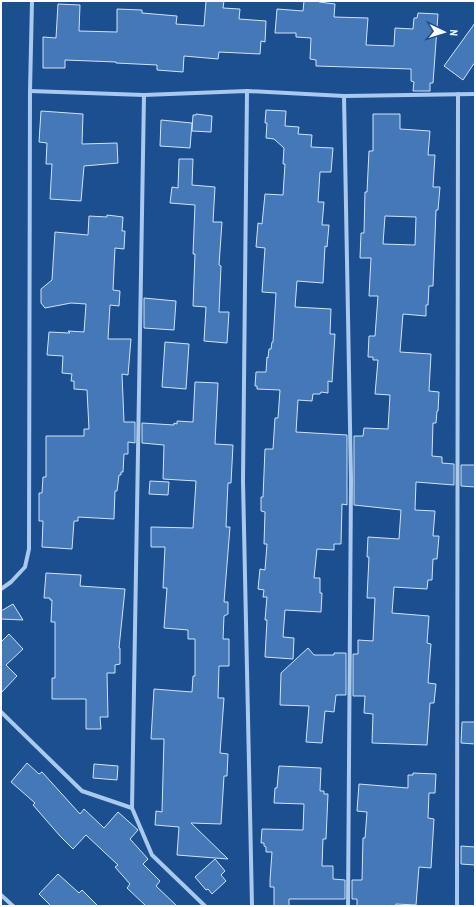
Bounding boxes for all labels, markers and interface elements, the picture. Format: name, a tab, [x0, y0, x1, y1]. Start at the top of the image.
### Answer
north arrow	[424, 12, 464, 52]
text: N	[447, 29, 461, 36]

